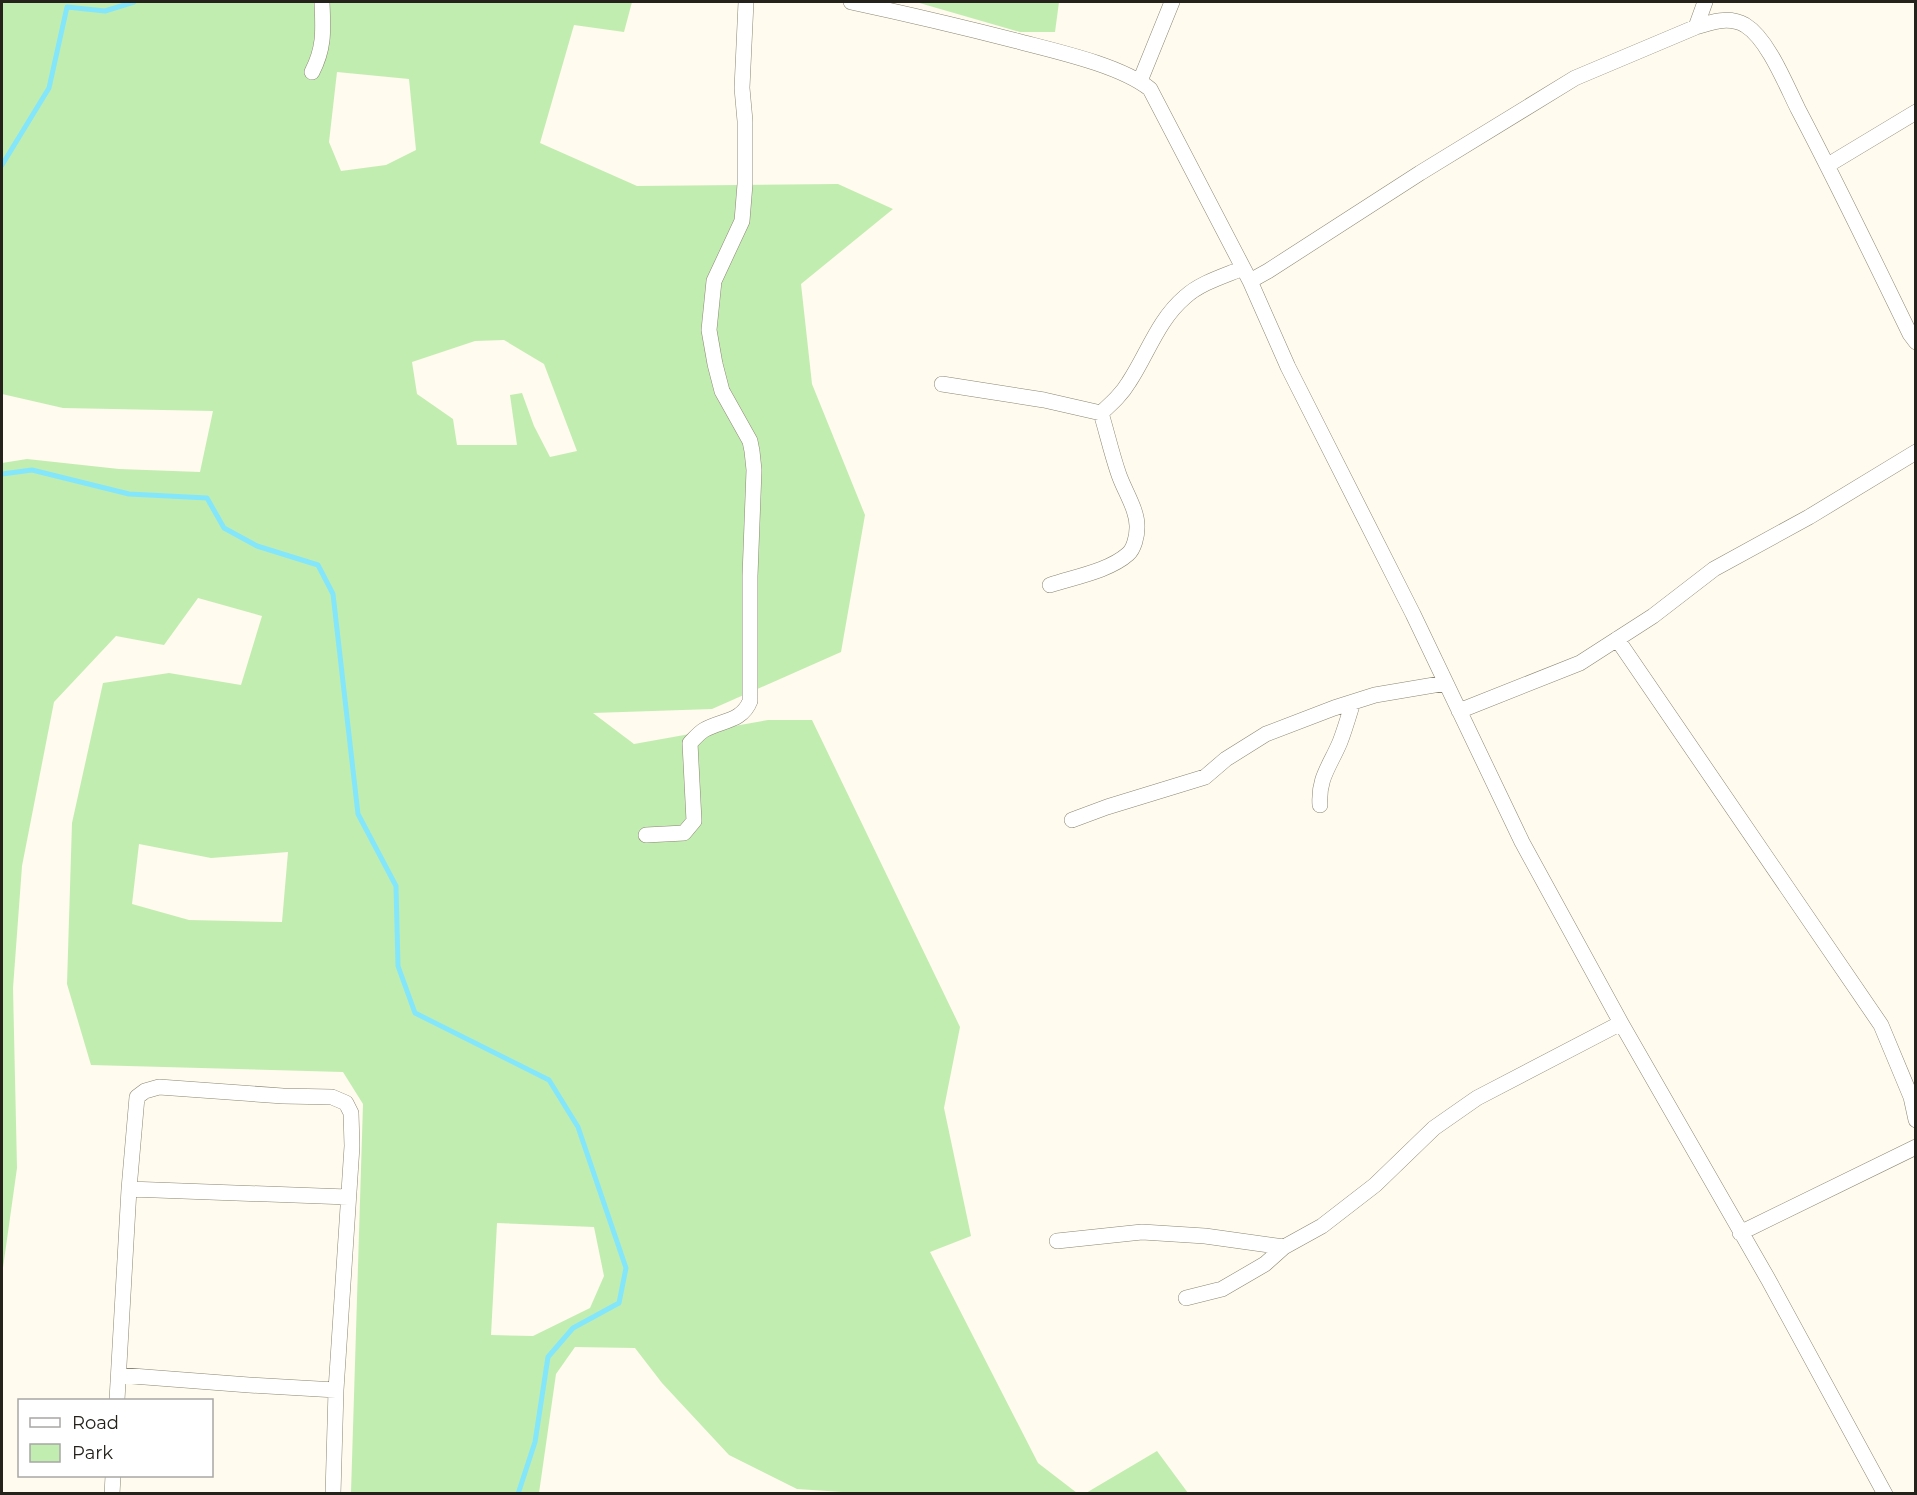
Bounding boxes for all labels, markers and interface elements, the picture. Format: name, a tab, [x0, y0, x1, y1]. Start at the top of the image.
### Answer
legend	[18, 1399, 213, 1477]
text: Road	[72, 1412, 119, 1434]
text: Park	[72, 1442, 113, 1464]

